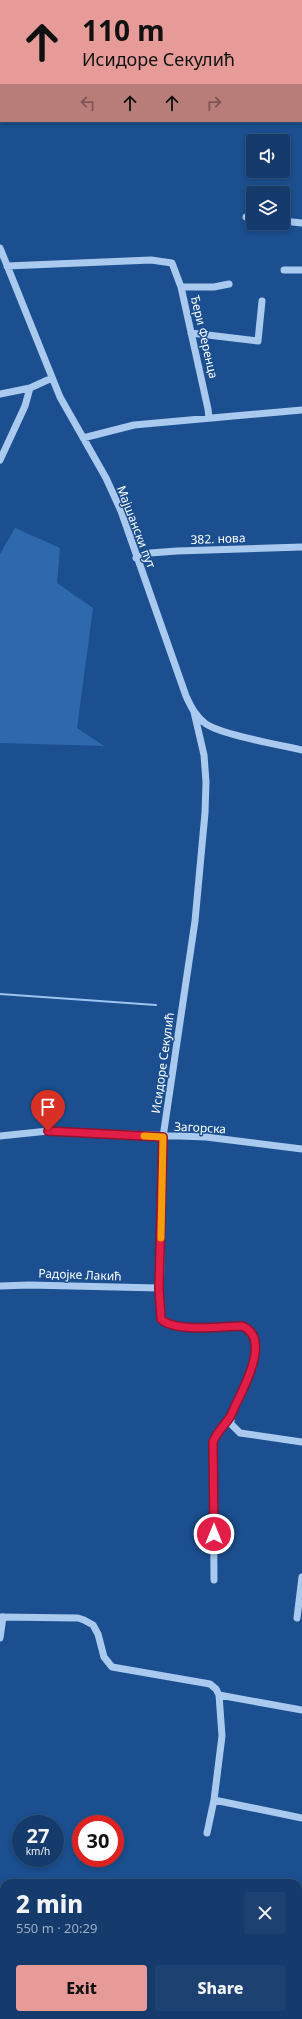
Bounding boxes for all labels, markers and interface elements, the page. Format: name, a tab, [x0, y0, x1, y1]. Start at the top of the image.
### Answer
text: 110 m	[82, 11, 165, 49]
icon: ahead	[16, 16, 68, 68]
text: Исидоре Секулић	[82, 47, 235, 71]
icon: left	[77, 92, 99, 114]
icon: ahead	[119, 92, 141, 114]
icon: ahead	[161, 92, 183, 114]
icon: right	[203, 92, 225, 114]
map controls	[246, 134, 290, 230]
button: sound	[246, 134, 290, 178]
button: layers	[246, 186, 290, 230]
street label: Ђери Ференца	[187, 294, 222, 380]
street label: Мајшански пут	[113, 483, 160, 571]
street label: 382. нова	[190, 529, 246, 548]
street label: Исидоре Секулић	[147, 1011, 178, 1115]
pin	[31, 1090, 65, 1131]
icon: arrive	[37, 1096, 59, 1118]
street label: Загорска	[174, 1118, 226, 1137]
street label: Радојке Лакић	[38, 1265, 122, 1284]
position arrow	[193, 1513, 235, 1555]
speed limit sign: 30	[72, 1815, 124, 1867]
text: 27	[27, 1822, 49, 1849]
text: km/h	[26, 1844, 50, 1858]
text: 2 min	[16, 1887, 83, 1920]
button: close	[244, 1892, 286, 1934]
text: 550 m · 20:29	[16, 1919, 97, 1937]
button: Exit	[16, 1965, 147, 2011]
button: Share	[155, 1965, 286, 2011]

